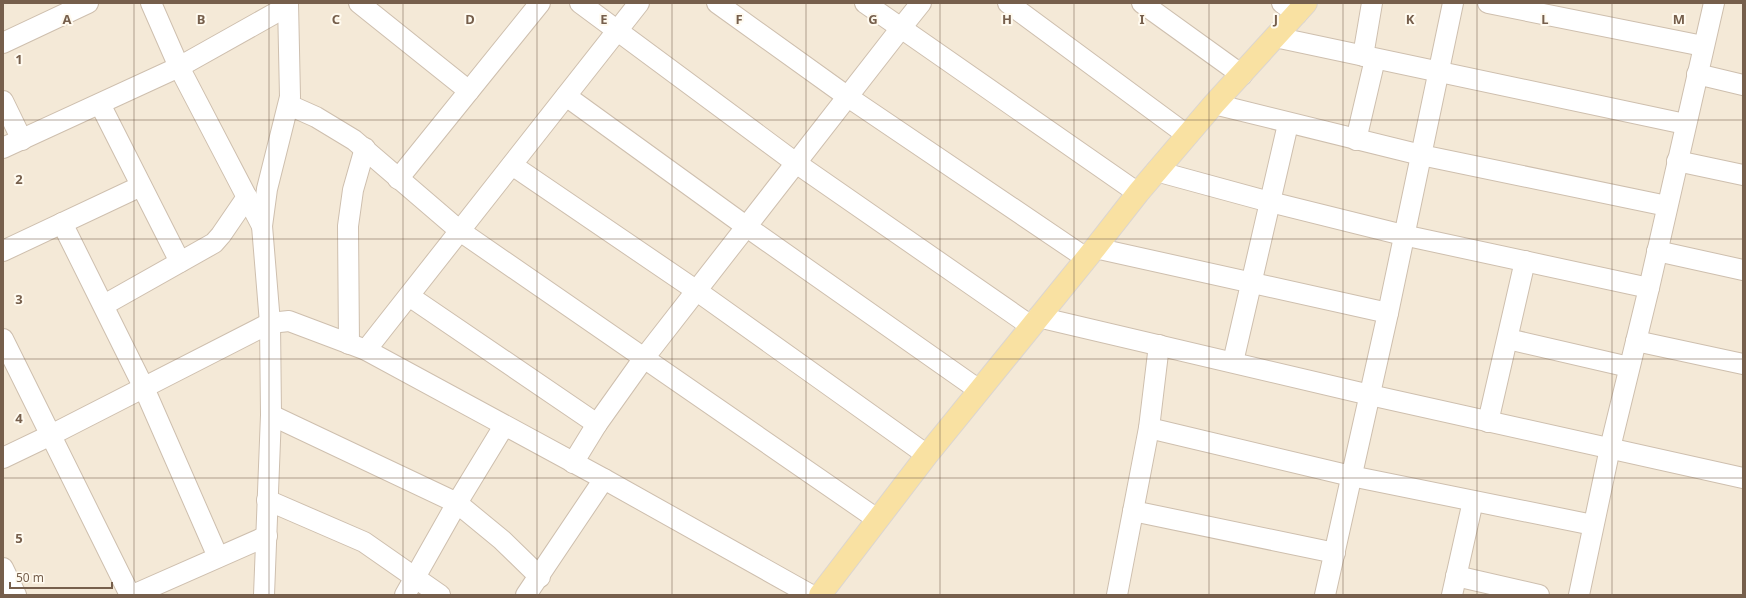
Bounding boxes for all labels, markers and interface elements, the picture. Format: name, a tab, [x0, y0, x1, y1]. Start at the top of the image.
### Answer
text: A	[63, 10, 72, 28]
text: B	[197, 10, 205, 28]
text: C	[332, 10, 340, 28]
text: D	[465, 10, 475, 28]
text: E	[600, 10, 608, 28]
text: F	[735, 10, 743, 28]
text: G	[868, 10, 878, 28]
text: H	[1002, 10, 1012, 28]
text: I	[1139, 10, 1145, 28]
text: J	[1273, 10, 1278, 28]
text: K	[1406, 10, 1415, 28]
text: L	[1541, 10, 1549, 28]
text: M	[1673, 10, 1685, 28]
text: 1	[15, 50, 23, 68]
text: 2	[15, 170, 23, 188]
text: 3	[15, 290, 23, 308]
text: 4	[15, 409, 23, 427]
text: 5	[15, 529, 23, 547]
scale bar	[10, 564, 112, 590]
text: 50 m	[16, 569, 44, 586]

